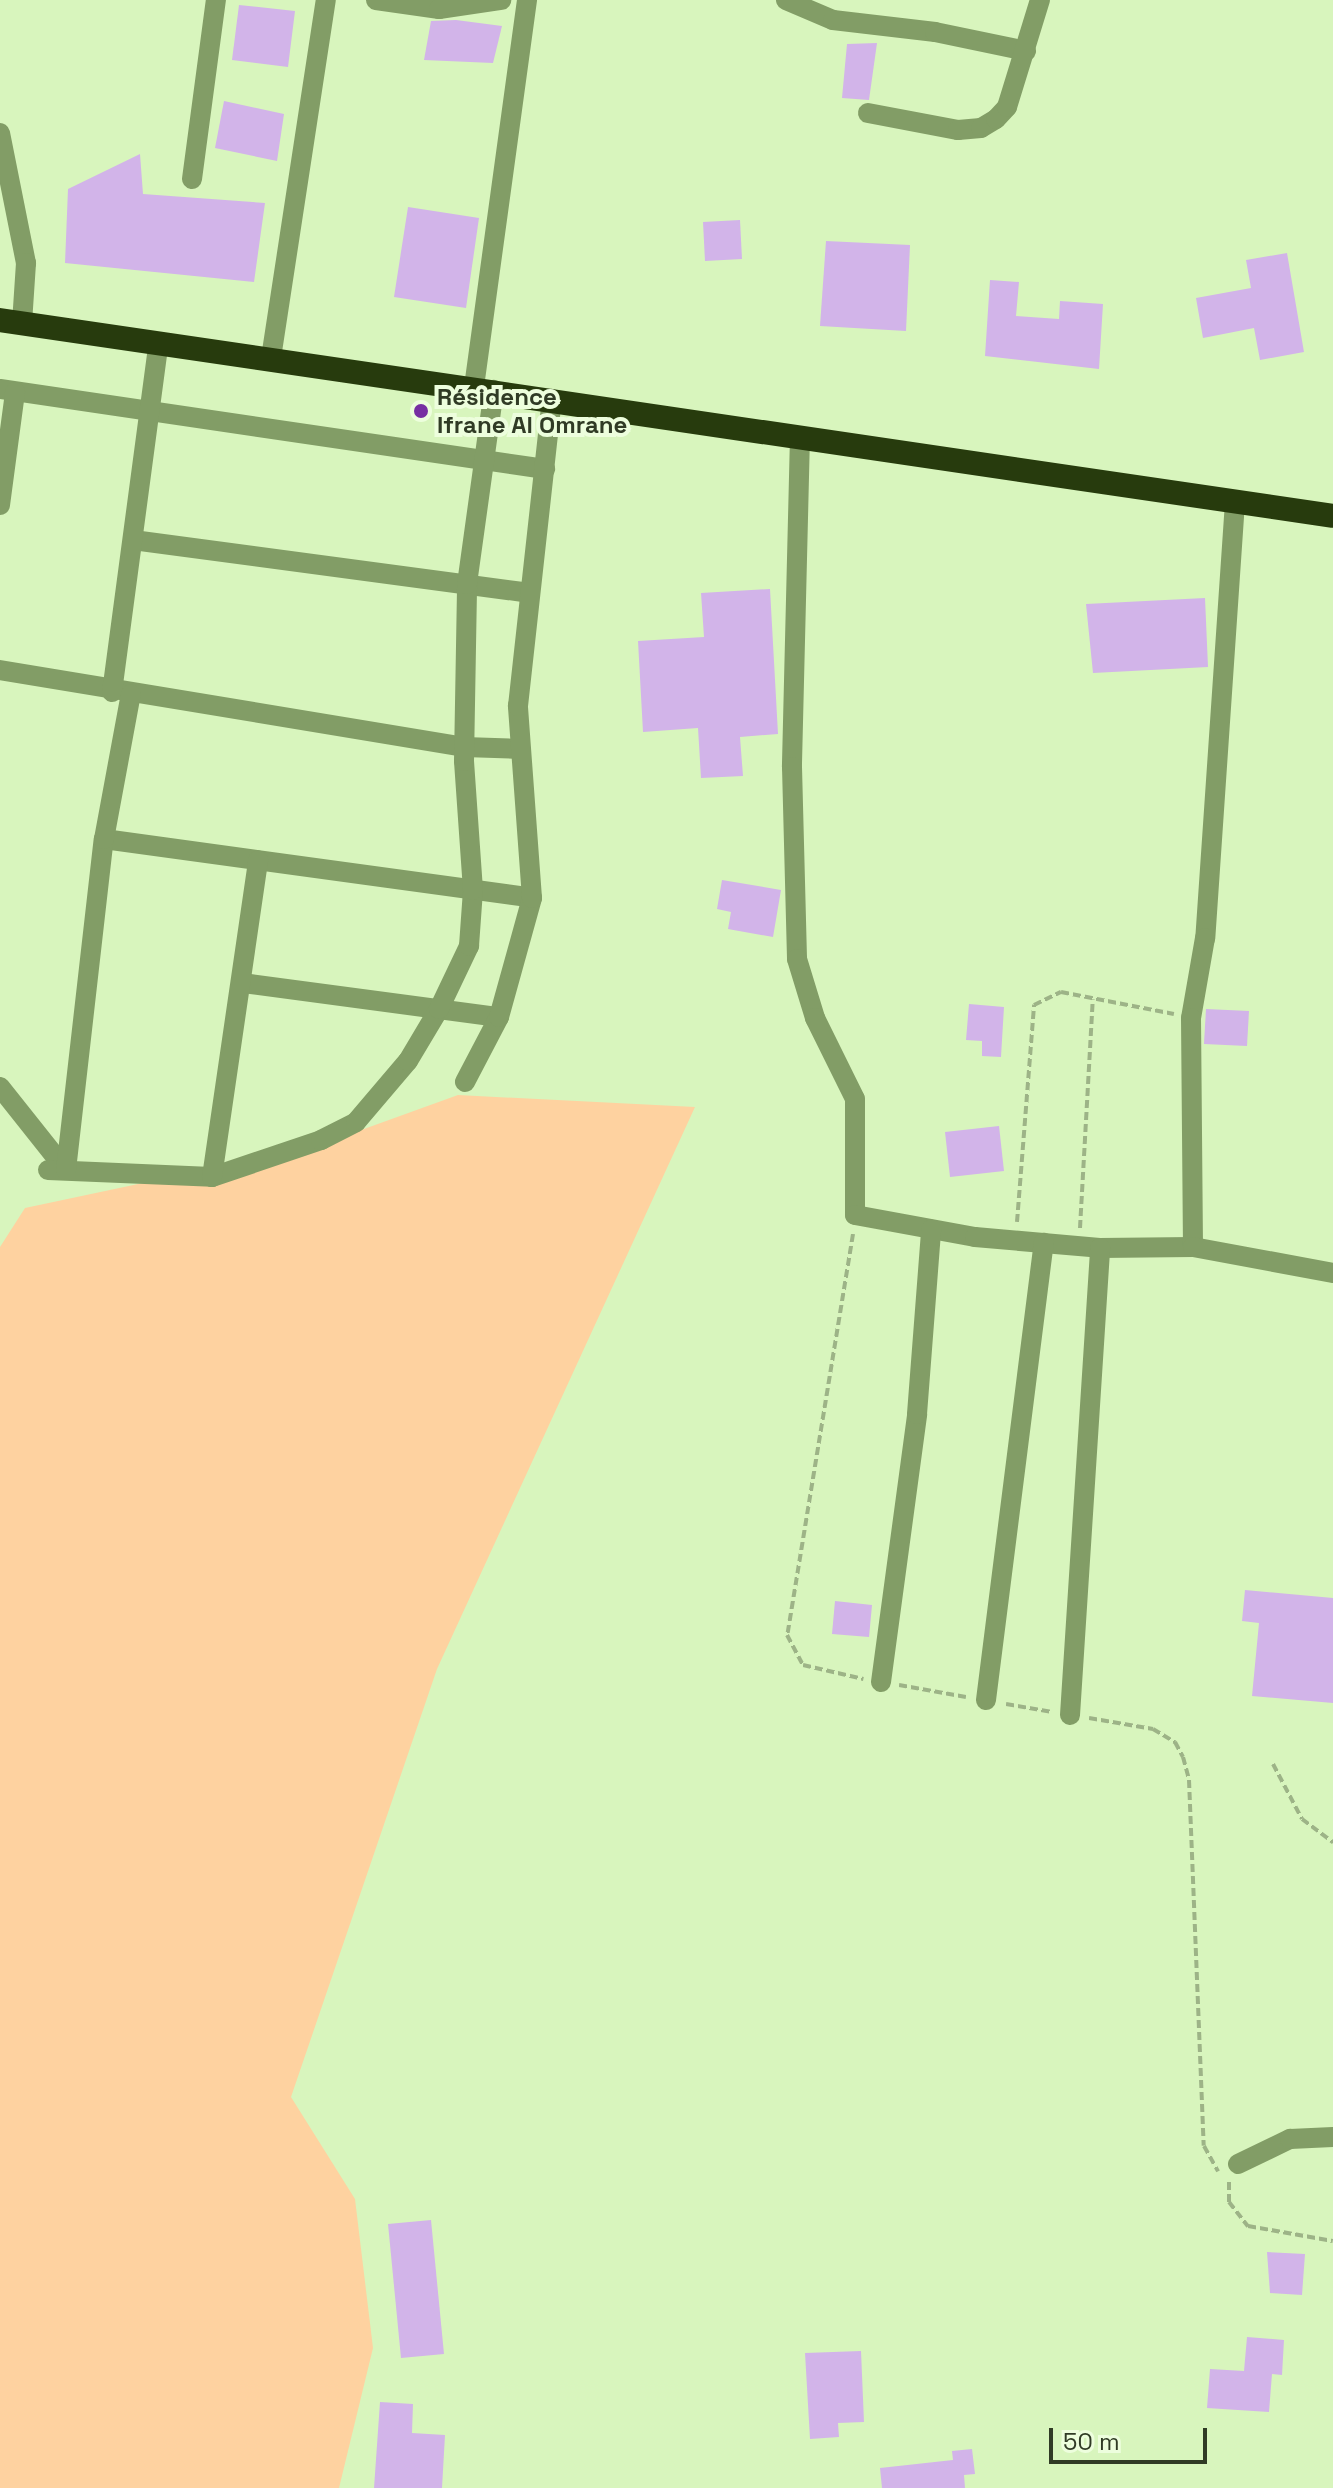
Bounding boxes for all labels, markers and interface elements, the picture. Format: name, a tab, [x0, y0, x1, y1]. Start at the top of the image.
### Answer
place label: Résidence Ifrane Al Omrane	[437, 383, 628, 439]
marker: Résidence Ifrane Al Omrane	[412, 402, 430, 420]
scale bar	[1053, 2412, 1211, 2462]
text: 50 m	[1063, 2426, 1120, 2457]

